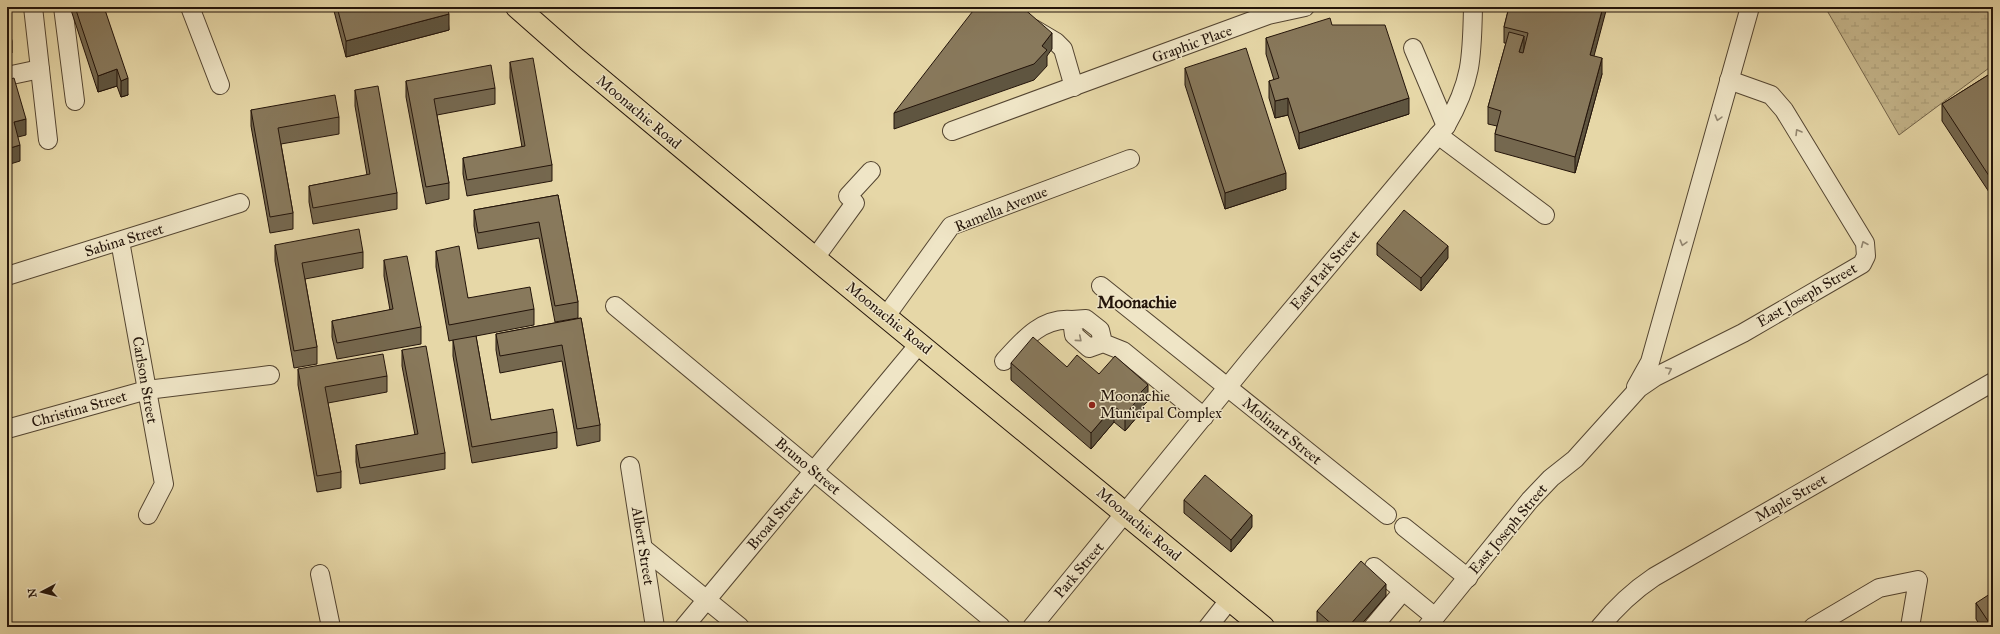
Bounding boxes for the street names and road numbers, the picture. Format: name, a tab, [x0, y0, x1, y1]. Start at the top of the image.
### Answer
street label: Graphic Place	[1150, 21, 1234, 67]
street label: Moonachie Road	[593, 71, 685, 153]
street label: Ramella Avenue	[952, 182, 1050, 236]
street label: Sabina Street	[83, 219, 166, 260]
street label: East Park Street	[1286, 226, 1364, 314]
street label: East Joseph Street	[1754, 259, 1861, 332]
street label: Moonachie Road	[842, 278, 936, 358]
street label: Carlson Street	[129, 335, 162, 426]
street label: Christina Street	[29, 387, 129, 431]
street label: Molinart Street	[1239, 393, 1326, 469]
street label: Bruno Street	[772, 433, 845, 499]
street label: Maple Street	[1752, 470, 1831, 526]
street label: East Joseph Street	[1465, 480, 1552, 579]
street label: Broad Street	[743, 482, 807, 553]
street label: Moonachie Road	[1093, 483, 1185, 565]
street label: Albert Street	[628, 505, 658, 587]
street label: Park Street	[1050, 538, 1108, 602]

